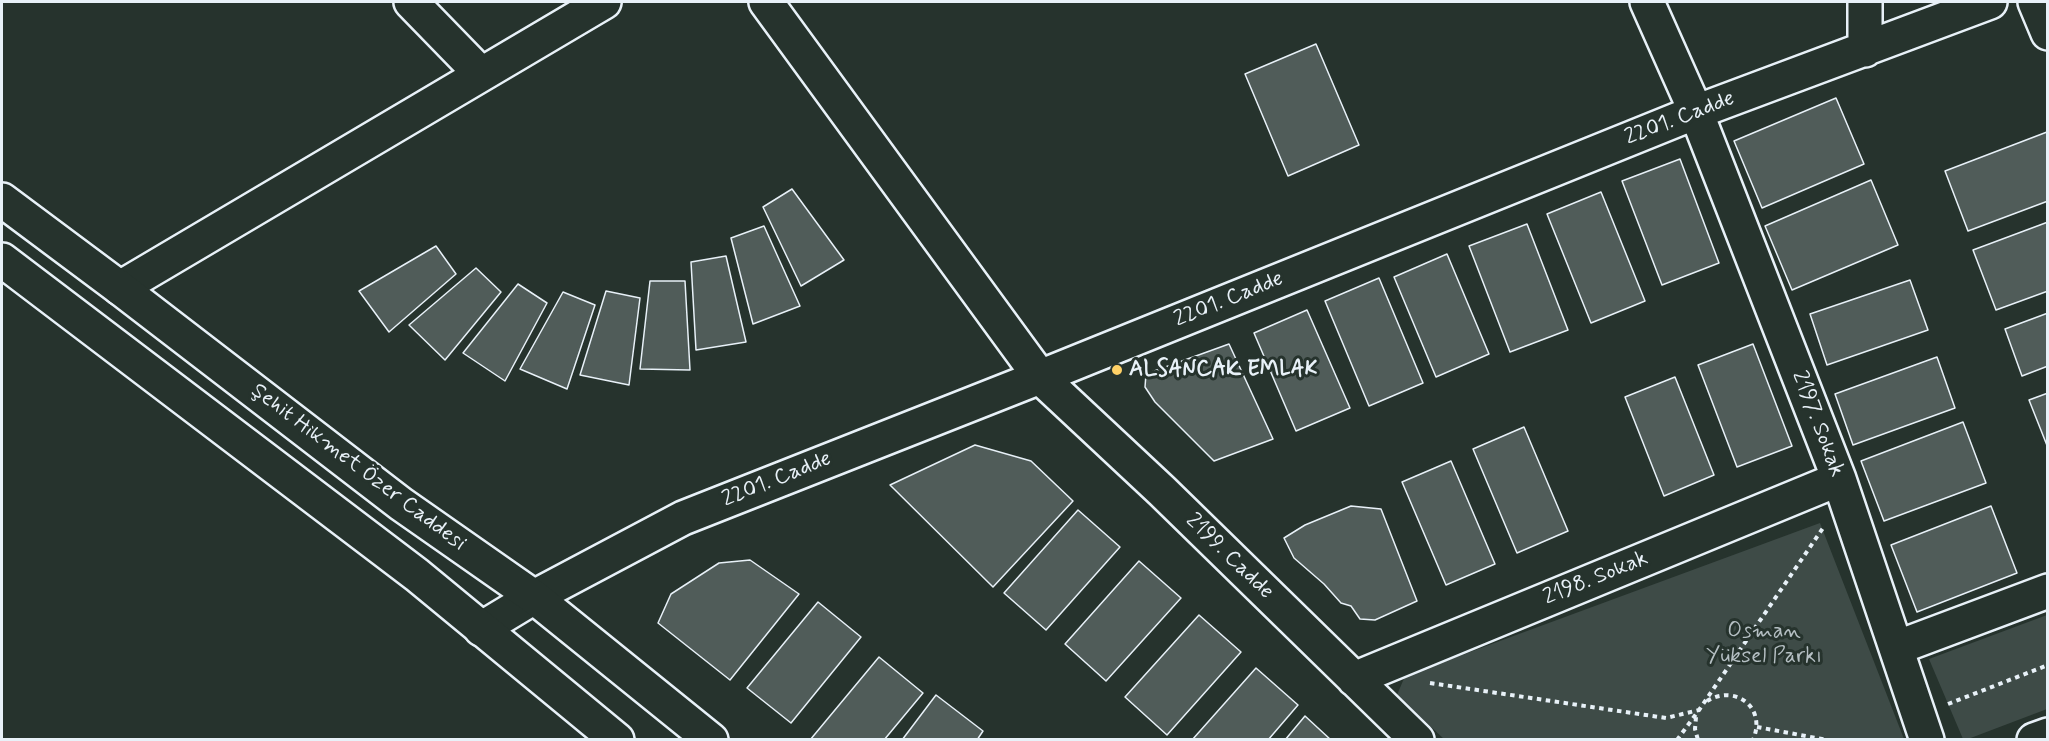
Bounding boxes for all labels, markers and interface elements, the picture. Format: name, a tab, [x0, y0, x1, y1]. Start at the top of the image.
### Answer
street label: 2201. Cadde	[1621, 86, 1739, 152]
street label: 2201. Cadde	[1171, 266, 1287, 334]
place label: ALSANCAK EMLAK	[1129, 357, 1317, 383]
marker: ALSANCAK EMLAK	[1110, 363, 1124, 377]
street label: 2197. Sokak	[1785, 367, 1849, 481]
street label: Şehit Hikmet Özer Caddesi	[245, 378, 471, 558]
street label: 2201. Cadde	[719, 446, 835, 514]
street label: 2199. Cadde	[1179, 508, 1279, 606]
street label: 2198. Sokak	[1540, 546, 1652, 612]
park label: Osman Yüksel Parkı	[1706, 619, 1822, 670]

